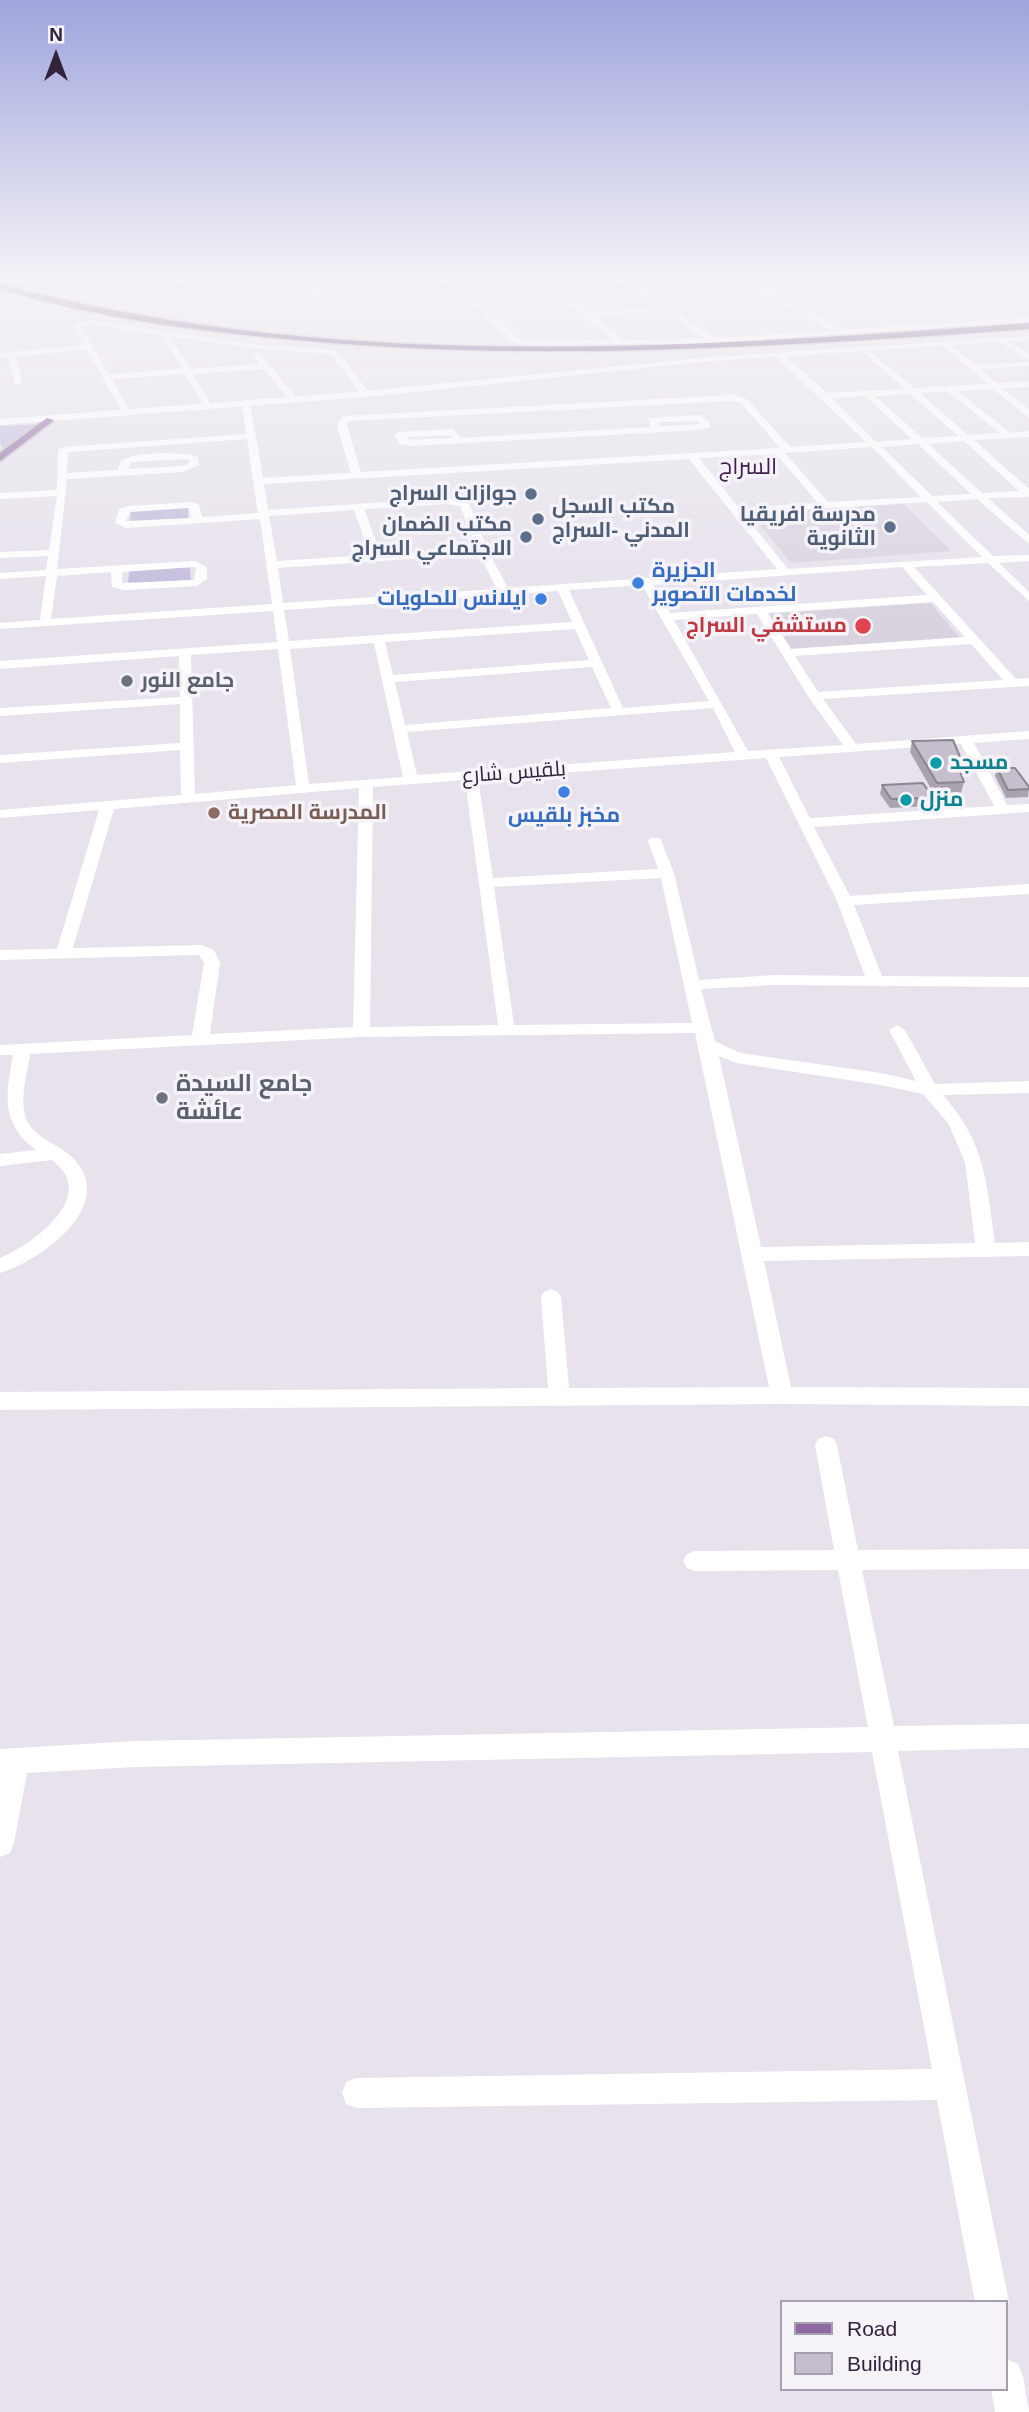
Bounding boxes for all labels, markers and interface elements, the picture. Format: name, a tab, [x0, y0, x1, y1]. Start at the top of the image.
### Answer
north arrow	[21, 21, 91, 91]
text: N	[49, 24, 63, 45]
district label: السراج	[719, 454, 777, 482]
place label: جوازات السراج	[389, 481, 517, 507]
marker: جوازات السراج	[523, 486, 539, 502]
place label: مكتب السجل المدني -السراج	[552, 494, 690, 544]
place label: مدرسة افريقيا الثانوية	[740, 502, 876, 552]
marker: مكتب السجل المدني -السراج	[530, 511, 546, 527]
place label: مكتب الضمان الاجتماعي السراج	[351, 512, 512, 562]
marker: مدرسة افريقيا الثانوية	[882, 519, 898, 535]
marker: مكتب الضمان الاجتماعي السراج	[518, 529, 534, 545]
place label: الجزيرة لخدمات التصوير	[652, 558, 796, 608]
marker: الجزيرة لخدمات التصوير	[630, 575, 646, 591]
place label: ايلانس للحلويات	[378, 586, 527, 612]
marker: ايلانس للحلويات	[533, 591, 549, 607]
place label: مستشفي السراج	[686, 613, 847, 639]
marker: مستشفي السراج	[853, 616, 873, 636]
place label: جامع النور	[141, 668, 234, 694]
marker: جامع النور	[119, 673, 135, 689]
place label: مسجد	[950, 750, 1008, 776]
marker: مسجد	[928, 755, 944, 771]
street label: بلقيس شارع	[461, 757, 567, 789]
marker: مخبز بلقيس	[556, 784, 572, 800]
place label: منزل	[920, 787, 963, 813]
marker: منزل	[898, 792, 914, 808]
place label: المدرسة المصرية	[228, 800, 387, 826]
place label: مخبز بلقيس	[508, 803, 620, 829]
marker: المدرسة المصرية	[206, 805, 222, 821]
place label: جامع السيدة عائشة	[176, 1070, 312, 1126]
marker: جامع السيدة عائشة	[154, 1090, 170, 1106]
legend	[780, 2300, 1008, 2391]
text: Road	[847, 2317, 897, 2340]
text: Building	[847, 2352, 922, 2375]

